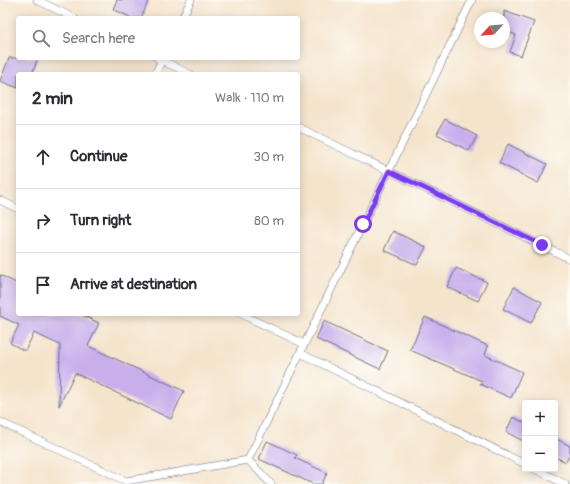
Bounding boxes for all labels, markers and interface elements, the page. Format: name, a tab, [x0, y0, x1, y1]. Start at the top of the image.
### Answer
north arrow	[474, 12, 510, 48]
search box	[16, 16, 300, 60]
icon: search	[30, 27, 52, 49]
text: Search here	[62, 29, 135, 48]
text: 2 min	[32, 88, 73, 109]
text: Walk · 110 m	[215, 90, 284, 106]
icon: ahead	[32, 146, 54, 168]
text: Continue	[70, 147, 128, 166]
text: 30 m	[254, 149, 284, 165]
icon: right	[32, 210, 54, 232]
text: Turn right	[70, 211, 131, 230]
text: 80 m	[254, 213, 284, 229]
route start	[354, 215, 372, 233]
route end	[533, 236, 551, 254]
icon: arrive	[32, 274, 54, 296]
text: Arrive at destination	[70, 275, 197, 294]
map controls	[522, 400, 558, 472]
button: +	[522, 400, 558, 436]
button: −	[522, 436, 558, 472]

